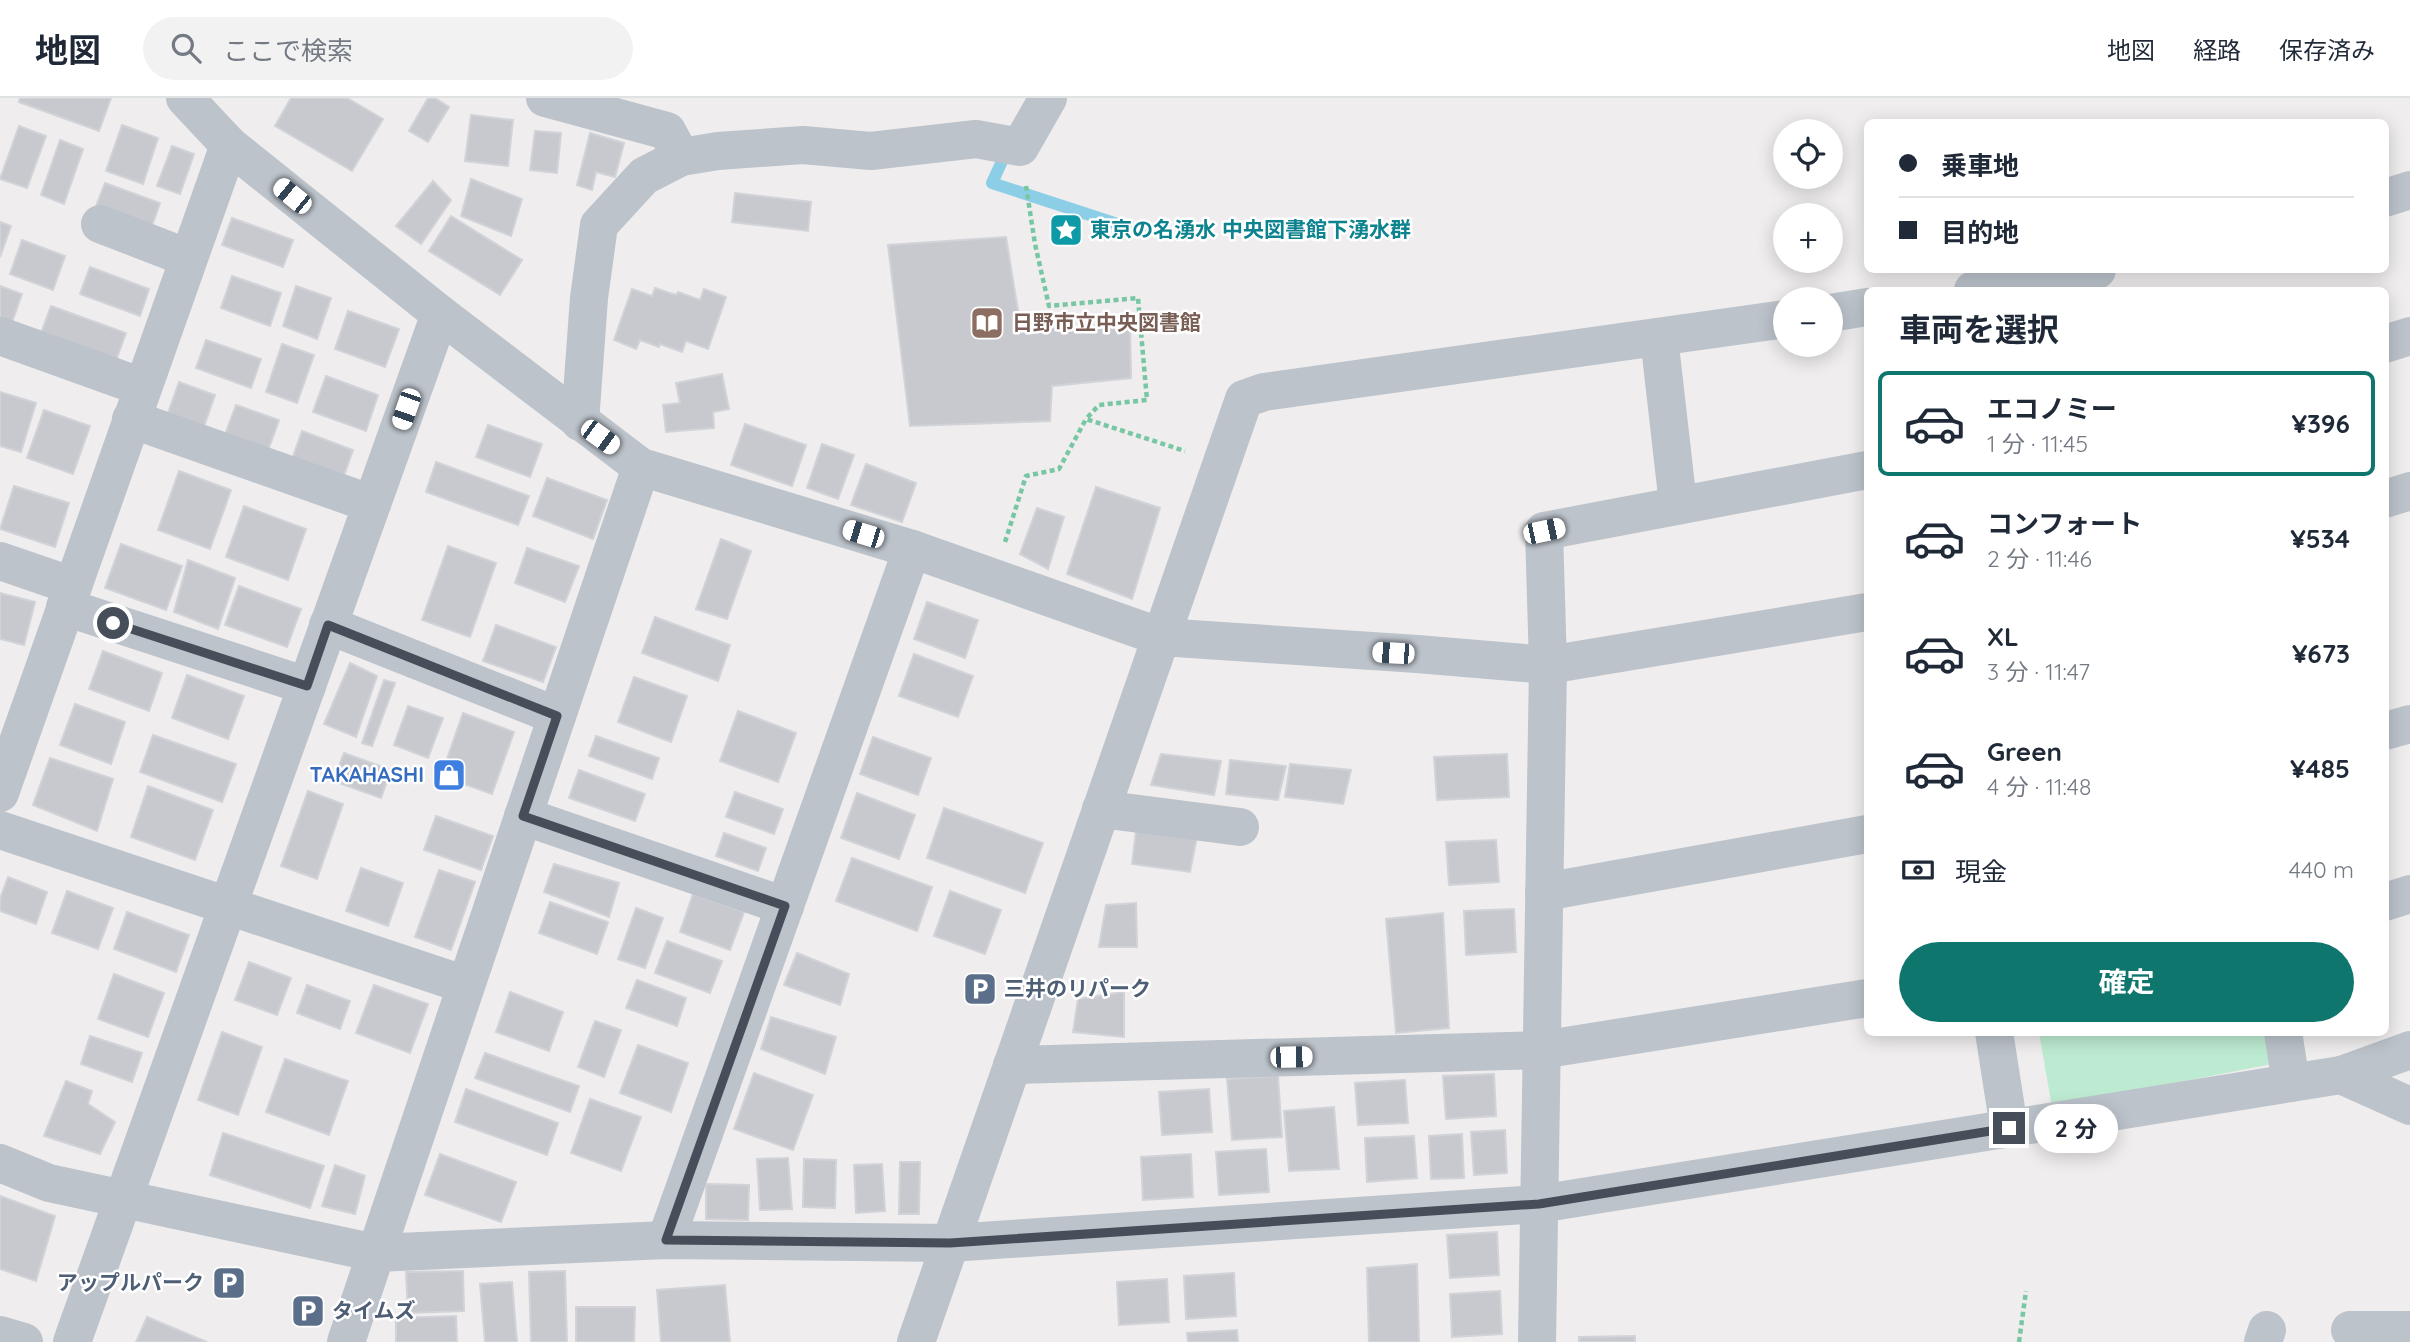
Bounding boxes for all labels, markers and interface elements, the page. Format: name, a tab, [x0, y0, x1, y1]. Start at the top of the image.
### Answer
search box	[143, 17, 633, 80]
text: 地図	[35, 29, 101, 70]
icon: search	[167, 29, 205, 67]
text: ここで検索	[223, 34, 353, 67]
text: 地図	[2107, 35, 2155, 65]
text: 経路	[2193, 35, 2241, 65]
text: 保存済み	[2279, 35, 2375, 65]
map controls	[1773, 119, 1843, 357]
button: locate	[1773, 119, 1843, 189]
text: 乗車地	[1941, 149, 2019, 182]
car	[270, 175, 315, 217]
button: +	[1773, 203, 1843, 273]
place icon: 東京の名湧水 中央図書館下湧水群	[1047, 211, 1085, 249]
place label: 東京の名湧水 中央図書館下湧水群	[1090, 216, 1411, 242]
text: 目的地	[1941, 216, 2019, 249]
button: −	[1773, 287, 1843, 357]
library icon: 日野市立中央図書館	[968, 304, 1006, 342]
place label: 日野市立中央図書館	[1012, 309, 1201, 335]
text: 車両を選択	[1899, 309, 2059, 349]
car	[390, 386, 423, 432]
icon: car	[1903, 392, 1966, 455]
text: エコノミー	[1987, 392, 2117, 425]
text: ¥396	[2291, 407, 2350, 440]
car	[577, 416, 624, 458]
text: 1 分 · 11:45	[1987, 429, 2088, 458]
icon: car	[1903, 507, 1966, 570]
text: コンフォート	[1987, 507, 2142, 540]
car	[1522, 516, 1567, 546]
car	[840, 518, 887, 550]
text: ¥534	[2290, 522, 2350, 555]
text: 2 分 · 11:46	[1987, 544, 2092, 573]
route start	[97, 607, 129, 639]
text: XL	[1987, 620, 2019, 653]
icon: car	[1903, 622, 1966, 685]
text: ¥673	[2292, 637, 2350, 670]
car	[1372, 641, 1415, 665]
text: 3 分 · 11:47	[1987, 657, 2090, 686]
text: Green	[1987, 735, 2062, 768]
icon: car	[1903, 737, 1966, 800]
text: ¥485	[2290, 752, 2350, 785]
shop icon: TAKAHASHI	[430, 756, 468, 794]
place label: TAKAHASHI	[309, 761, 424, 787]
text: 4 分 · 11:48	[1987, 772, 2091, 801]
icon: cash	[1899, 851, 1937, 889]
text: 現金	[1955, 855, 2007, 888]
text: 440 m	[2289, 855, 2354, 884]
button: 確定	[1899, 942, 2354, 1022]
parking icon: 三井のリパーク	[961, 970, 999, 1008]
place label: 三井のリパーク	[1004, 975, 1151, 1001]
car	[1270, 1046, 1313, 1068]
callout: 2 分	[2034, 1104, 2118, 1152]
route end	[1993, 1112, 2025, 1144]
text: 2 分	[2055, 1114, 2097, 1143]
parking icon: アップルパーク	[210, 1264, 248, 1302]
place label: アップルパーク	[57, 1269, 204, 1295]
parking icon: タイムズ	[289, 1292, 327, 1330]
place label: タイムズ	[332, 1297, 416, 1323]

